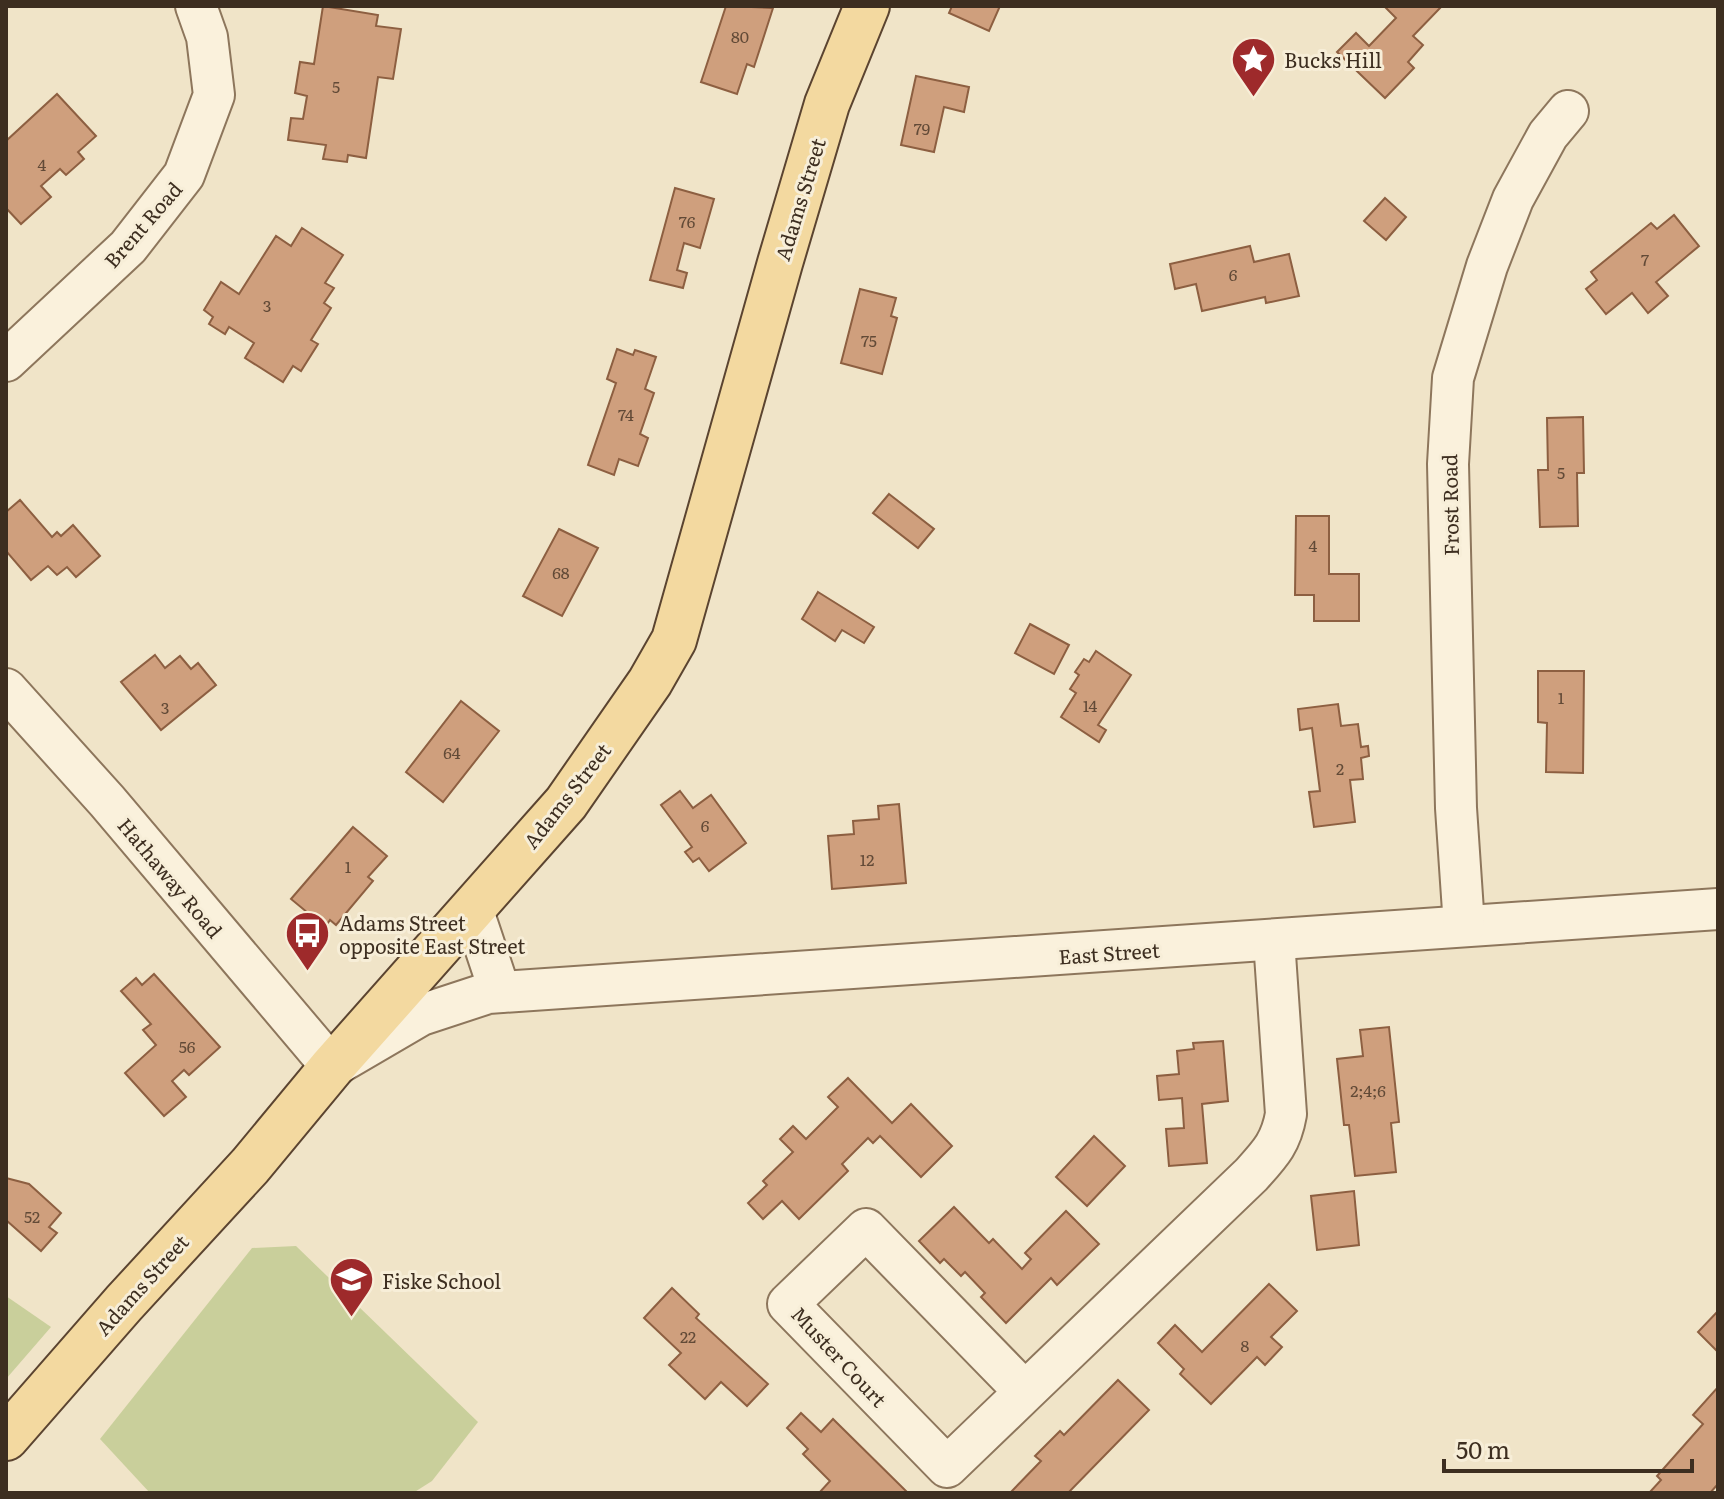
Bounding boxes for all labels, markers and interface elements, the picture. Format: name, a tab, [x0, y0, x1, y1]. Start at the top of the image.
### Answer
house number: 80	[731, 24, 749, 48]
place icon: Bucks Hill	[1229, 35, 1277, 98]
place label: Bucks Hill	[1284, 44, 1382, 74]
house number: 5	[332, 74, 340, 98]
house number: 79	[914, 116, 930, 140]
street label: Adams Street	[766, 134, 832, 264]
house number: 4	[38, 152, 47, 176]
street label: Brent Road	[96, 174, 188, 274]
house number: 76	[679, 209, 696, 233]
house number: 7	[1641, 247, 1649, 271]
house number: 6	[1229, 262, 1238, 286]
house number: 3	[263, 293, 271, 317]
house number: 75	[861, 328, 877, 352]
house number: 74	[618, 402, 634, 426]
street label: Frost Road	[1433, 454, 1465, 556]
house number: 5	[1557, 460, 1565, 484]
house number: 4	[1309, 533, 1318, 557]
house number: 68	[552, 560, 570, 584]
house number: 1	[1558, 685, 1565, 709]
house number: 14	[1083, 693, 1098, 717]
house number: 3	[161, 695, 169, 719]
street label: Adams Street	[515, 736, 617, 854]
house number: 64	[443, 740, 461, 764]
house number: 2	[1336, 756, 1344, 780]
street label: Hathaway Road	[112, 810, 230, 944]
house number: 6	[701, 813, 710, 837]
house number: 12	[860, 847, 874, 871]
house number: 1	[345, 854, 352, 878]
place label: Adams Street opposite East Street	[339, 907, 525, 960]
bus stop icon: Adams Street opposite East Street	[284, 909, 332, 972]
street label: East Street	[1057, 933, 1161, 971]
house number: 56	[179, 1034, 196, 1058]
house number: 2;4;6	[1350, 1078, 1386, 1102]
house number: 52	[24, 1204, 40, 1228]
street label: Adams Street	[87, 1227, 195, 1341]
school or university icon: Fiske School	[327, 1256, 375, 1319]
place label: Fiske School	[382, 1265, 501, 1295]
street label: Muster Court	[785, 1299, 895, 1413]
house number: 22	[680, 1324, 696, 1348]
house number: 8	[1241, 1333, 1250, 1357]
scale bar	[1444, 1423, 1692, 1473]
text: 50 m	[1456, 1431, 1510, 1466]

